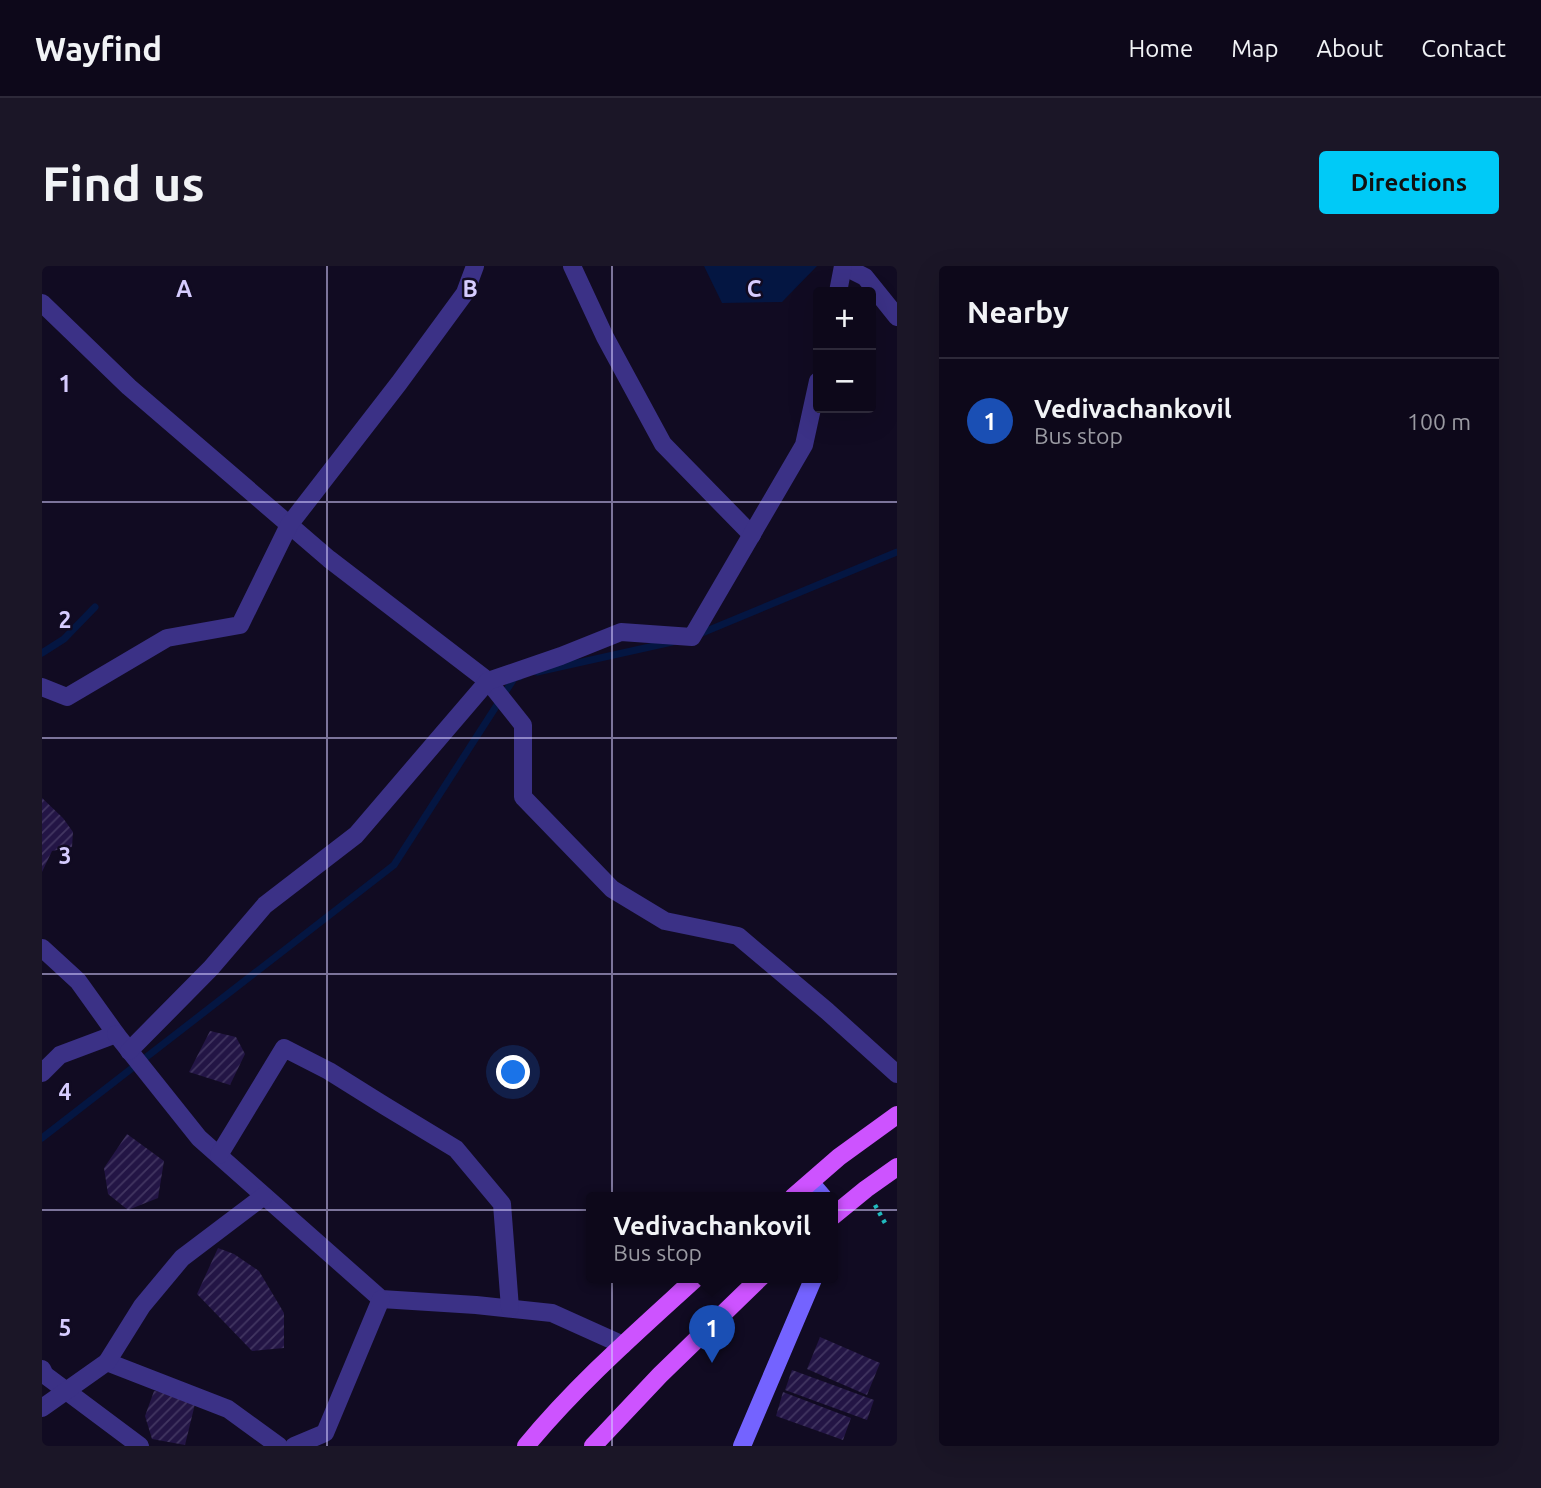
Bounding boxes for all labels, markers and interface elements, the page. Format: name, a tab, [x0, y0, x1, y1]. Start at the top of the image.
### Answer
text: Wayfind	[35, 30, 162, 67]
text: Home	[1128, 35, 1193, 62]
text: Map	[1231, 35, 1278, 62]
text: About	[1316, 35, 1383, 62]
text: Contact	[1421, 35, 1506, 62]
button: Directions	[1319, 151, 1499, 214]
text: Find us	[42, 155, 205, 210]
text: A	[176, 276, 192, 301]
text: B	[462, 276, 478, 301]
text: C	[747, 276, 762, 301]
map controls	[813, 287, 876, 413]
button: +	[813, 287, 876, 350]
text: Nearby	[967, 295, 1069, 329]
button: −	[813, 350, 876, 413]
text: 1	[59, 371, 71, 396]
text: Vedivachankovil	[1034, 394, 1232, 423]
text: 1	[984, 409, 996, 434]
text: 100 m	[1407, 409, 1471, 434]
text: Bus stop	[1034, 423, 1123, 448]
text: 2	[59, 607, 71, 632]
text: 3	[59, 843, 71, 868]
your location	[496, 1055, 530, 1089]
text: 4	[59, 1079, 72, 1104]
popup	[586, 1192, 838, 1283]
text: Vedivachankovil	[613, 1211, 811, 1240]
text: Bus stop	[613, 1240, 702, 1265]
pin: 1	[689, 1305, 735, 1363]
text: 5	[59, 1315, 71, 1340]

